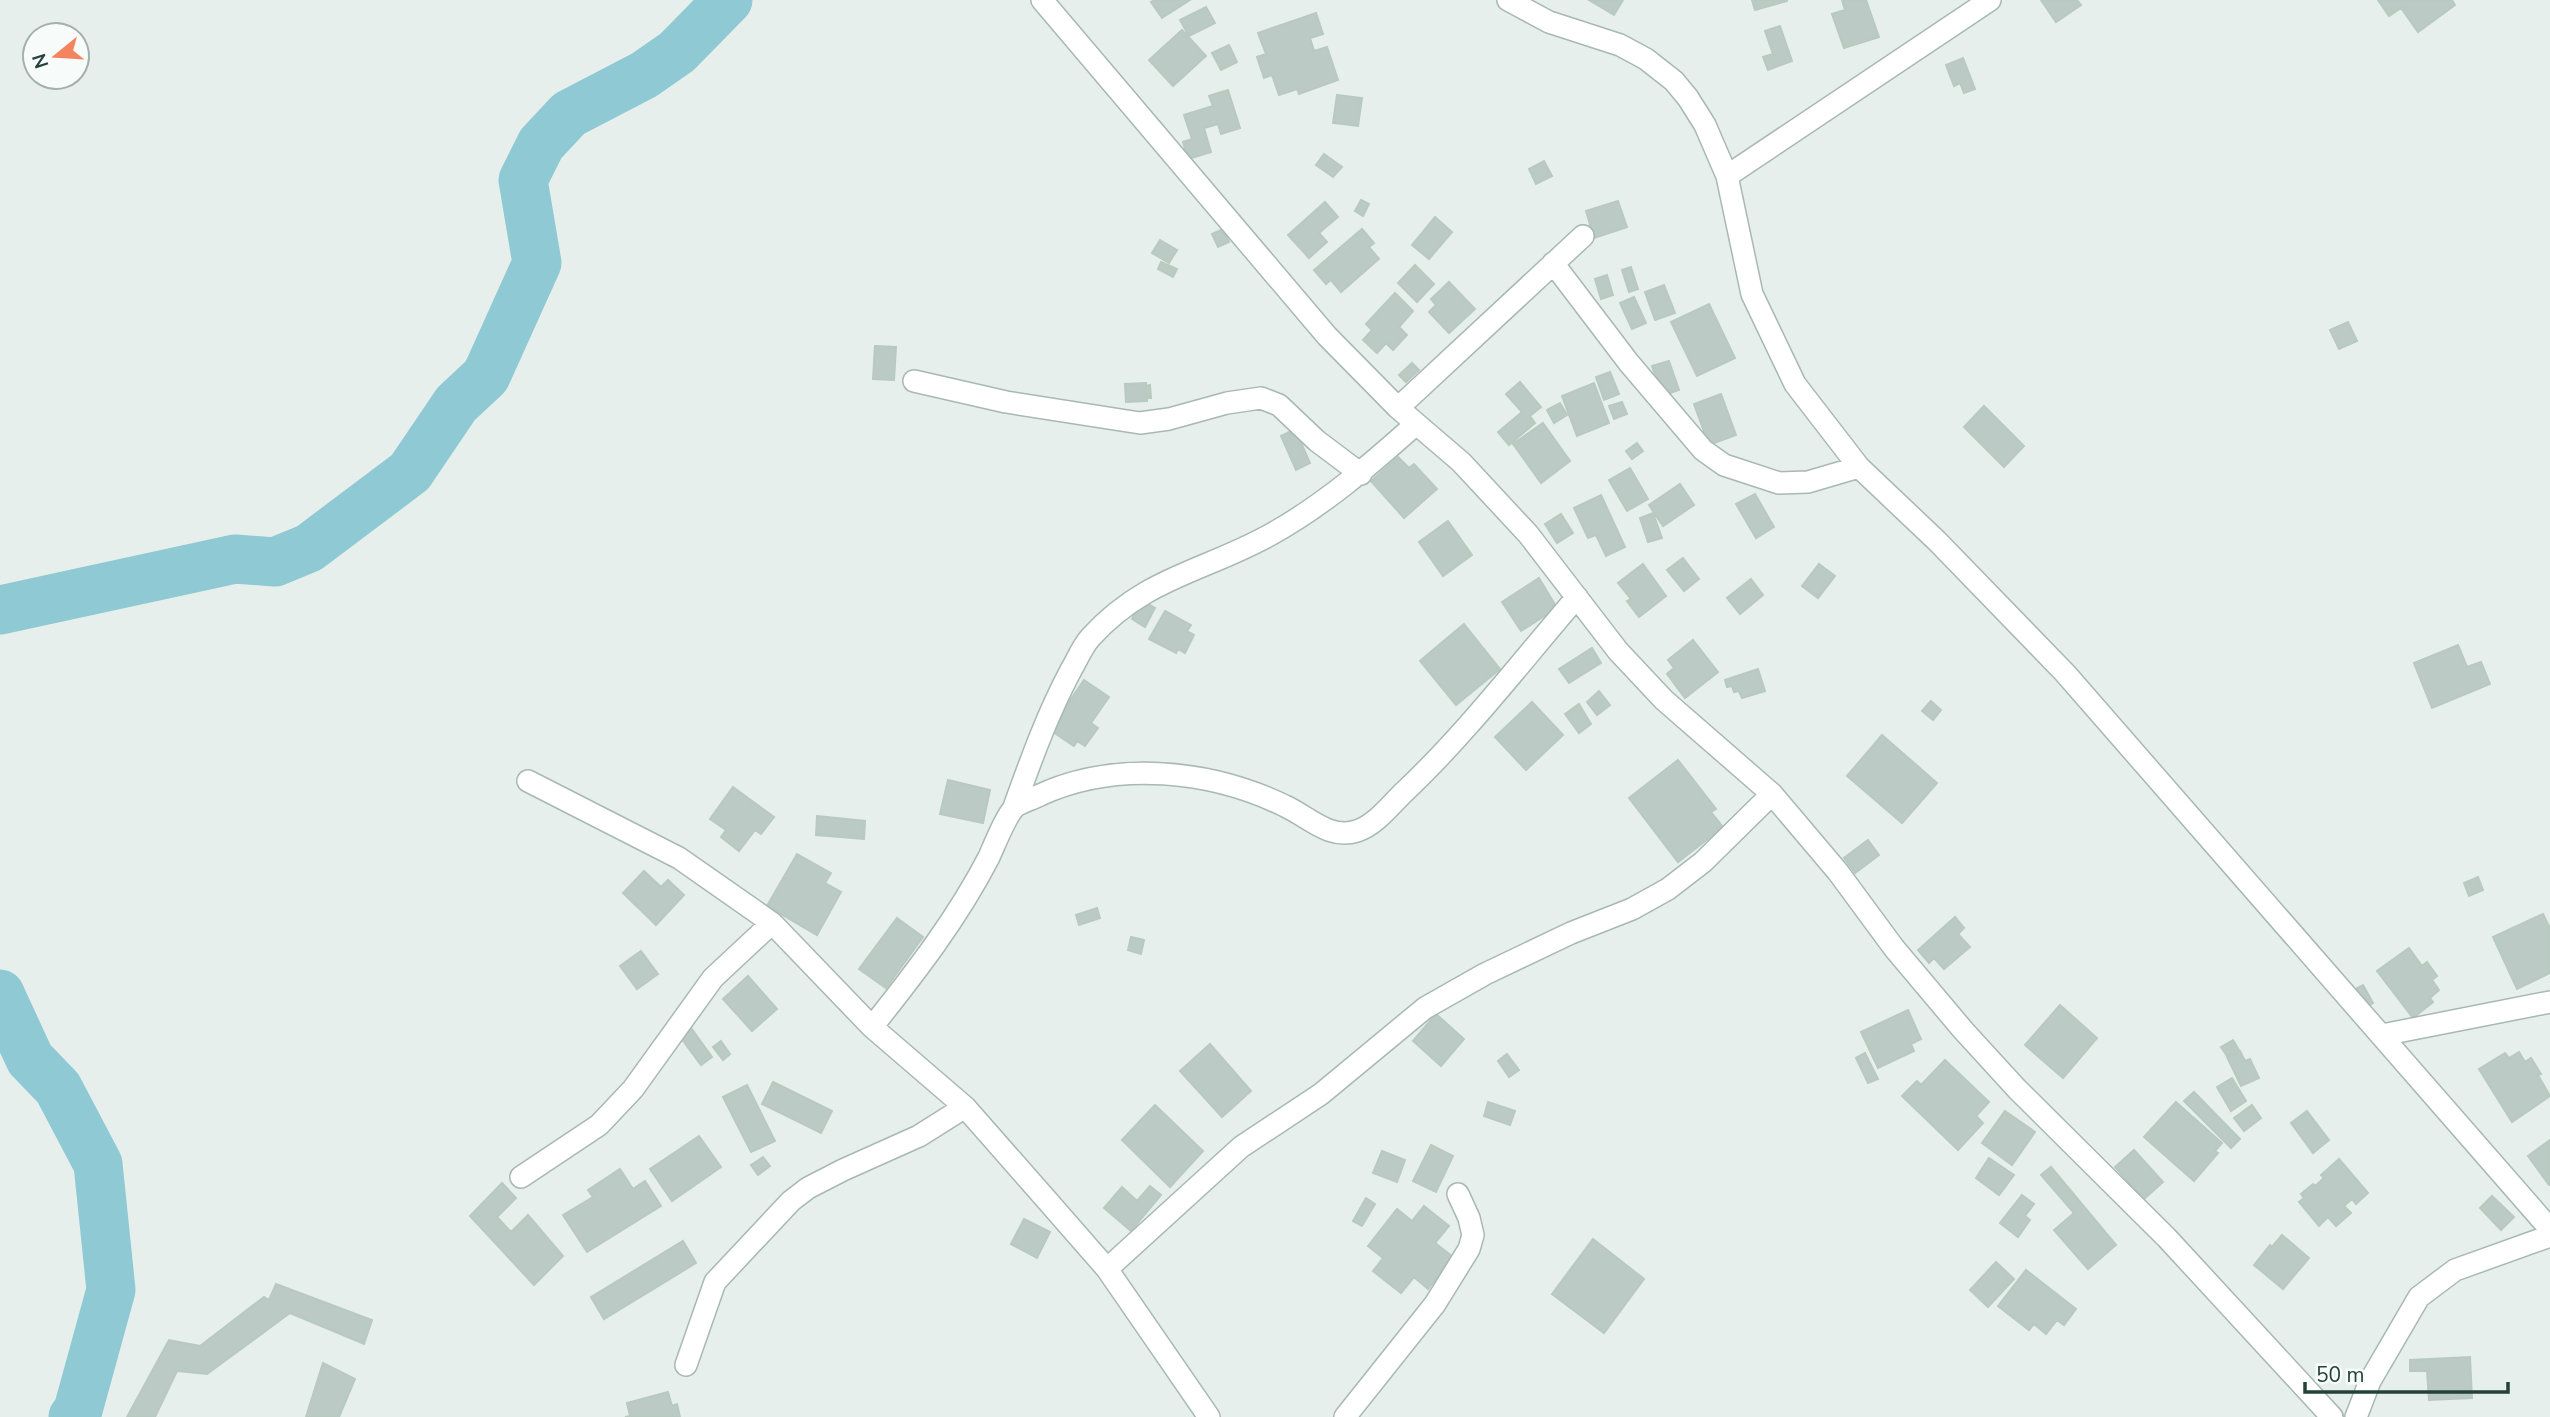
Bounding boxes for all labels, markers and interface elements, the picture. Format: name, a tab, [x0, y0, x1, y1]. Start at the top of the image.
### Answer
north arrow	[21, 21, 91, 91]
text: N	[26, 50, 55, 72]
scale bar	[2305, 1350, 2508, 1394]
text: 50 m	[2316, 1361, 2365, 1389]

